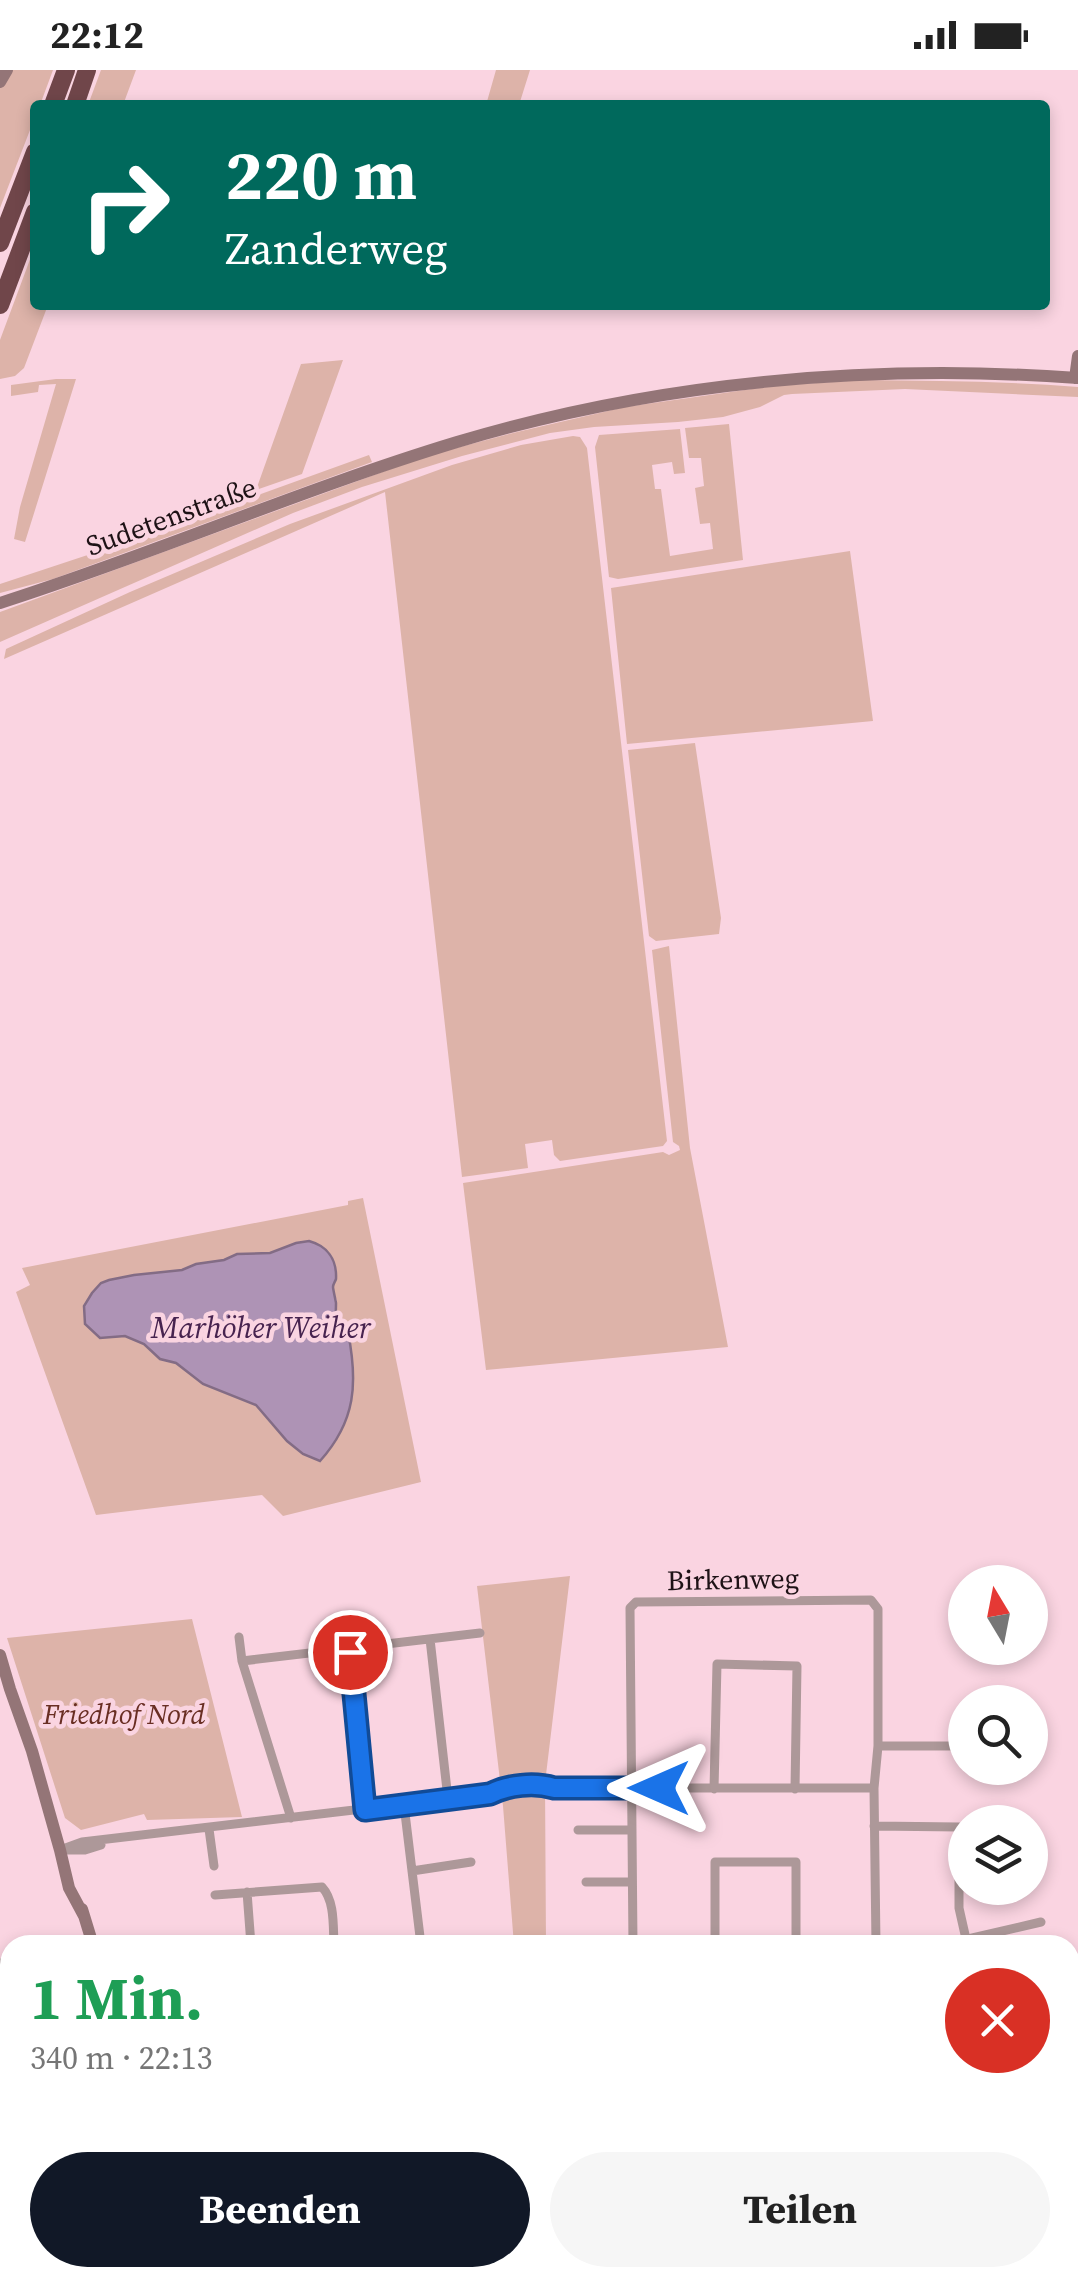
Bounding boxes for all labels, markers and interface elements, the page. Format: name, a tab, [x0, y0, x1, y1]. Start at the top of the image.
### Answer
text: 22:12	[50, 9, 144, 61]
text: 220 m	[225, 126, 417, 222]
icon: right	[60, 140, 190, 270]
text: Zanderweg	[225, 217, 447, 279]
street label: Sudetenstraße	[81, 468, 261, 564]
water label: Marhöher Weiher	[150, 1307, 372, 1348]
street label: Birkenweg	[667, 1559, 799, 1599]
north arrow	[948, 1565, 1048, 1665]
map controls	[948, 1565, 1048, 1905]
pin	[308, 1610, 393, 1695]
icon: arrive	[323, 1625, 378, 1680]
button: search	[948, 1685, 1048, 1785]
park label: Friedhof Nord	[42, 1695, 205, 1733]
position arrow	[607, 1736, 711, 1840]
button: layers	[948, 1805, 1048, 1905]
text: 1 Min.	[30, 1957, 203, 2039]
button: close	[945, 1968, 1050, 2073]
text: 340 m · 22:13	[30, 2036, 212, 2080]
button: Beenden	[30, 2152, 530, 2267]
button: Teilen	[550, 2152, 1050, 2267]

